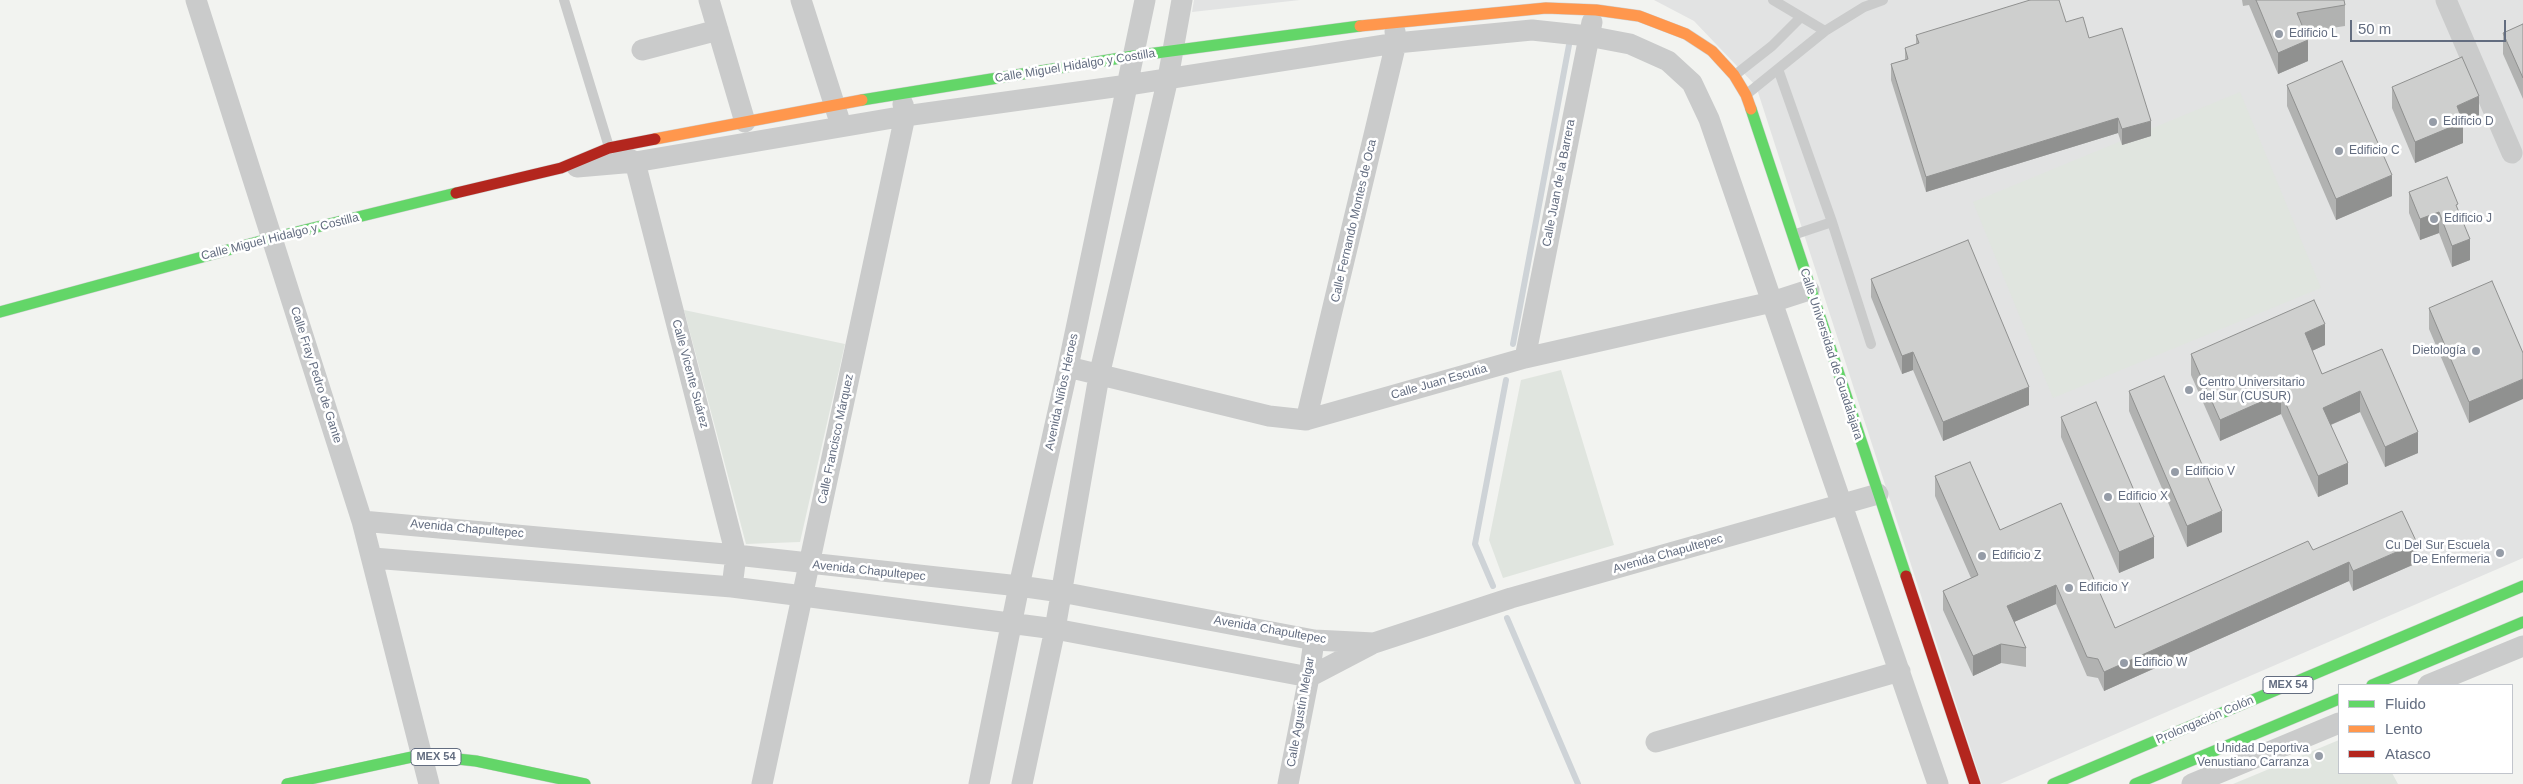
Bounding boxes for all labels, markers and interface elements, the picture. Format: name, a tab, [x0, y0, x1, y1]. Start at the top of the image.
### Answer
scale bar	[2353, 10, 2509, 42]
text: 50 m	[2358, 20, 2391, 37]
place label: Edificio L	[2289, 27, 2338, 41]
marker: Edificio L	[2273, 28, 2285, 40]
street label: Calle Miguel Hidalgo y Costilla	[994, 46, 1156, 86]
place label: Edificio D	[2443, 115, 2494, 129]
marker: Edificio D	[2427, 116, 2439, 128]
street label: Calle Juan de la Barrera	[1540, 118, 1578, 248]
street label: Calle Fernando Montes de Oca	[1328, 138, 1380, 304]
place label: Edificio C	[2349, 144, 2400, 158]
marker: Edificio C	[2333, 145, 2345, 157]
street label: Calle Miguel Hidalgo y Costilla	[200, 210, 360, 264]
place label: Edificio J	[2444, 212, 2492, 226]
marker: Edificio J	[2428, 213, 2440, 225]
street label: Calle Universidad de Guadalajara	[1796, 266, 1866, 442]
street label: Calle Fray Pedro de Gante	[287, 305, 345, 445]
street label: Calle Vicente Suárez	[669, 318, 711, 430]
street label: Avenida Niños Héroes	[1043, 332, 1081, 452]
place label: Dietología	[2412, 344, 2466, 358]
marker: Dietología	[2470, 345, 2482, 357]
street label: Calle Juan Escutia	[1389, 361, 1489, 403]
street label: Calle Francisco Márquez	[815, 373, 857, 505]
place label: Centro Universitario del Sur (CUSUR)	[2199, 376, 2305, 404]
marker: Centro Universitario del Sur (CUSUR)	[2183, 384, 2195, 396]
place label: Edificio V	[2185, 465, 2235, 479]
marker: Edificio V	[2169, 466, 2181, 478]
place label: Edificio X	[2118, 490, 2168, 504]
marker: Edificio X	[2102, 491, 2114, 503]
street label: Avenida Chapultepec	[410, 517, 524, 541]
street label: Avenida Chapultepec	[1611, 531, 1725, 577]
place label: Cu Del Sur Escuela De Enfermeria	[2385, 539, 2490, 567]
marker: Cu Del Sur Escuela De Enfermeria	[2494, 547, 2506, 559]
place label: Edificio Z	[1992, 549, 2041, 563]
marker: Edificio Z	[1976, 550, 1988, 562]
street label: Avenida Chapultepec	[812, 558, 926, 584]
place label: Edificio Y	[2079, 581, 2129, 595]
marker: Edificio Y	[2063, 582, 2075, 594]
street label: Avenida Chapultepec	[1213, 613, 1327, 647]
street label: Calle Agustín Melgar	[1284, 656, 1318, 768]
place label: Edificio W	[2134, 656, 2187, 670]
marker: Edificio W	[2118, 657, 2130, 669]
road number: MEX 54	[2263, 676, 2313, 694]
legend	[2338, 684, 2513, 774]
street label: Prolongación Colón	[2154, 693, 2256, 747]
text: Fluido	[2385, 695, 2426, 712]
text: Lento	[2385, 720, 2423, 737]
place label: Unidad Deportiva Venustiano Carranza	[2197, 742, 2309, 770]
text: Atasco	[2385, 745, 2431, 762]
road number: MEX 54	[411, 749, 461, 766]
marker: Unidad Deportiva Venustiano Carranza	[2313, 750, 2325, 762]

